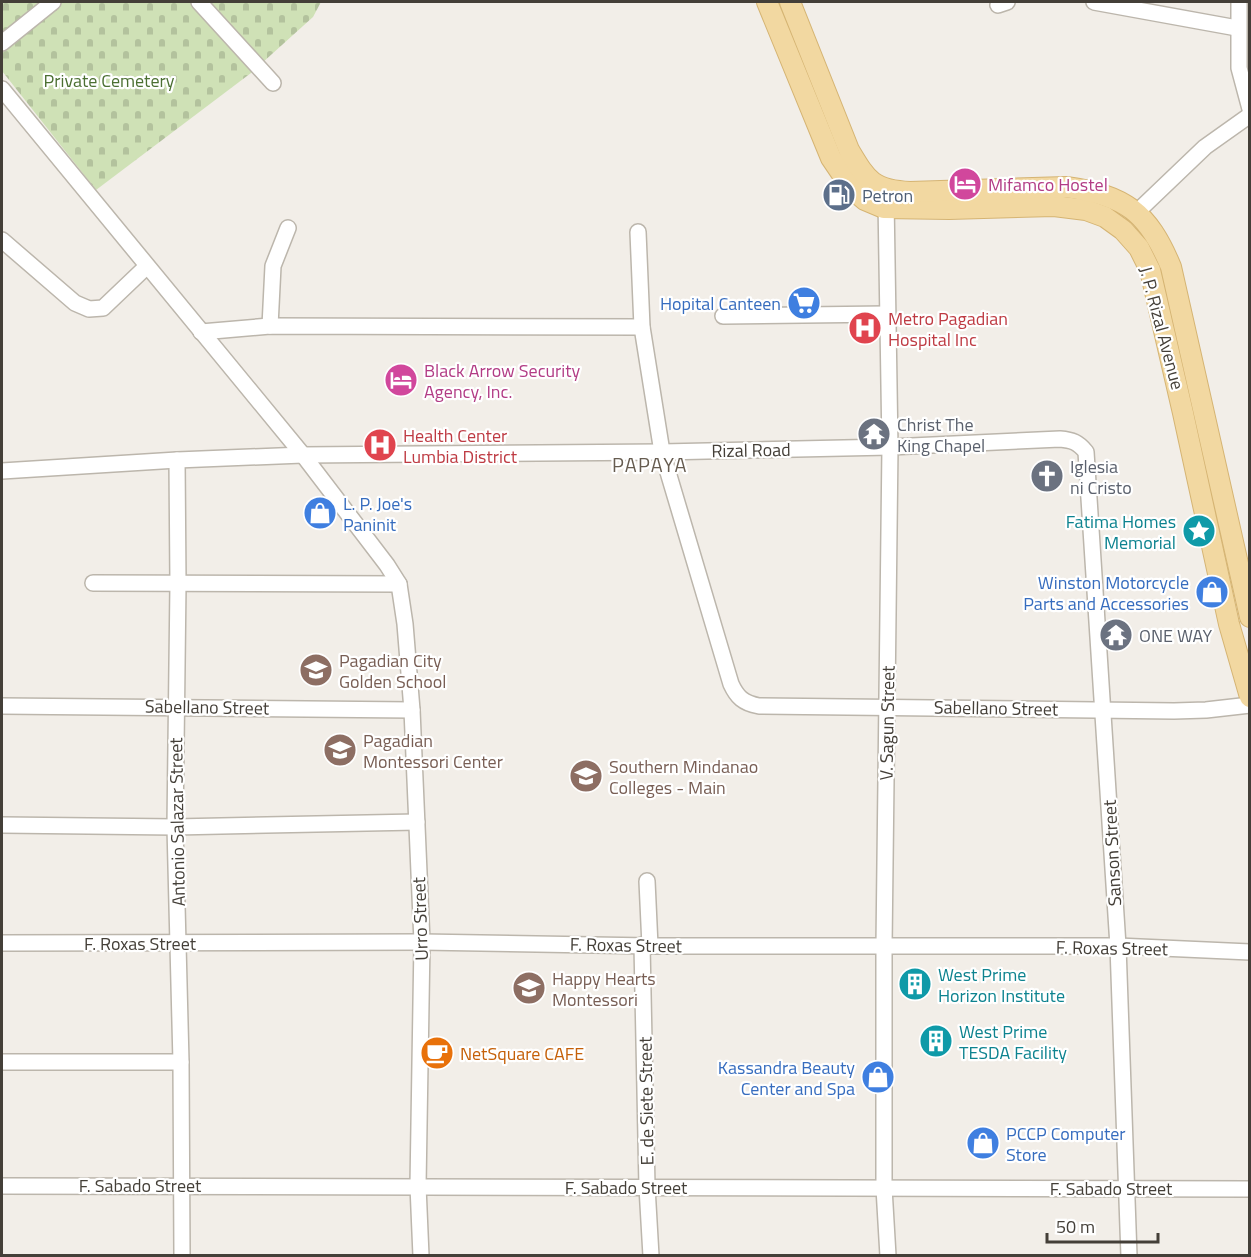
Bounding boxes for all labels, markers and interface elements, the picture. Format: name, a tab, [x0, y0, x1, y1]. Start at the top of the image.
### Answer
park label: Private Cemetery	[44, 67, 175, 94]
hotel icon: Mifamco Hostel	[947, 166, 983, 202]
place label: Mifamco Hostel	[988, 171, 1108, 198]
fuel station icon: Petron	[821, 177, 857, 213]
place label: Petron	[862, 182, 913, 209]
street label: J. P. Rizal Avenue	[1133, 263, 1191, 393]
supermarket icon: Hopital Canteen	[786, 285, 822, 321]
place label: Hopital Canteen	[660, 290, 781, 317]
place label: Metro Pagadian Hospital Inc	[888, 305, 1008, 353]
hospital icon: Metro Pagadian Hospital Inc	[847, 310, 883, 346]
place label: Black Arrow Security Agency, Inc.	[424, 357, 581, 405]
hotel icon: Black Arrow Security Agency, Inc.	[383, 362, 419, 398]
place label: Christ The King Chapel	[897, 411, 985, 459]
temple icon: Christ The King Chapel	[856, 416, 892, 452]
place label: Health Center Lumbia District	[403, 422, 518, 470]
hospital icon: Health Center Lumbia District	[362, 427, 398, 463]
street label: Rizal Road	[711, 436, 791, 464]
district label: PAPAYA	[612, 449, 688, 480]
place label: Iglesia ni Cristo	[1070, 453, 1132, 501]
church icon: Iglesia ni Cristo	[1029, 458, 1065, 494]
place label: L. P. Joe's Paninit	[343, 490, 412, 538]
shop icon: L. P. Joe's Paninit	[302, 495, 338, 531]
place label: Fatima Homes Memorial	[1066, 508, 1176, 556]
place icon: Fatima Homes Memorial	[1181, 513, 1217, 549]
place label: Winston Motorcycle Parts and Accessories	[1023, 569, 1189, 617]
shop icon: Winston Motorcycle Parts and Accessories	[1194, 574, 1230, 610]
temple icon: ONE WAY	[1098, 617, 1134, 653]
place label: ONE WAY	[1139, 622, 1212, 649]
place label: Pagadian City Golden School	[339, 647, 446, 695]
school or university icon: Pagadian City Golden School	[298, 652, 334, 688]
street label: V. Sagun Street	[872, 665, 902, 781]
street label: Sabellano Street	[145, 692, 270, 722]
street label: Sabellano Street	[934, 693, 1059, 723]
place label: Pagadian Montessori Center	[363, 727, 503, 775]
school or university icon: Pagadian Montessori Center	[322, 732, 358, 768]
street label: Antonio Salazar Street	[162, 737, 192, 907]
place label: Southern Mindanao Colleges - Main	[609, 753, 758, 801]
school or university icon: Southern Mindanao Colleges - Main	[568, 758, 604, 794]
street label: Sanson Street	[1096, 799, 1128, 907]
street label: Urro Street	[405, 876, 435, 961]
street label: F. Roxas Street	[84, 930, 197, 957]
street label: F. Roxas Street	[570, 931, 683, 959]
street label: F. Roxas Street	[1056, 934, 1169, 962]
place label: West Prime Horizon Institute	[938, 961, 1065, 1009]
place label: Happy Hearts Montessori	[552, 965, 656, 1013]
building icon: West Prime Horizon Institute	[897, 966, 933, 1002]
school or university icon: Happy Hearts Montessori	[511, 970, 547, 1006]
place label: West Prime TESDA Facility	[959, 1018, 1067, 1066]
building icon: West Prime TESDA Facility	[918, 1023, 954, 1059]
cafe icon: NetSquare CAFE	[419, 1035, 455, 1071]
street label: E. de Siete Street	[631, 1036, 661, 1166]
place label: NetSquare CAFE	[460, 1040, 584, 1067]
place label: Kassandra Beauty Center and Spa	[718, 1054, 855, 1102]
shop icon: Kassandra Beauty Center and Spa	[860, 1059, 896, 1095]
place label: PCCP Computer Store	[1006, 1120, 1126, 1168]
shop icon: PCCP Computer Store	[965, 1125, 1001, 1161]
street label: F. Sabado Street	[79, 1172, 202, 1199]
street label: F. Sabado Street	[565, 1174, 688, 1201]
street label: F. Sabado Street	[1050, 1175, 1173, 1202]
scale bar	[1047, 1206, 1158, 1244]
text: 50 m	[1056, 1213, 1095, 1240]

